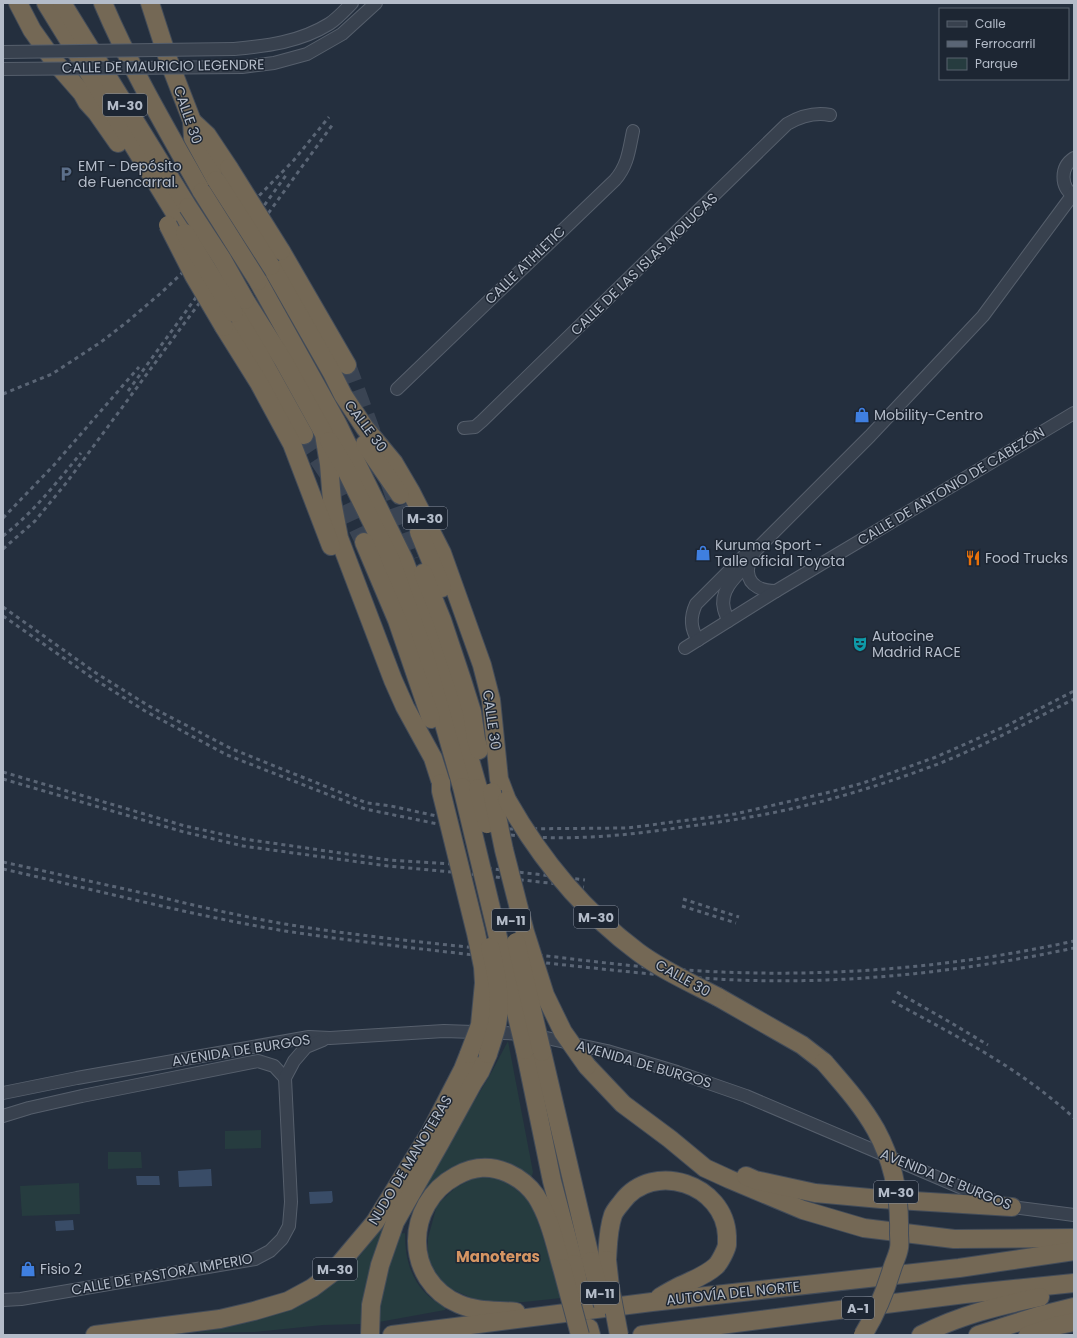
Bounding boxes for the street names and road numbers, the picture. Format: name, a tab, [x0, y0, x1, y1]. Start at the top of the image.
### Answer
street label: CALLE DE MAURICIO LEGENDRE	[61, 54, 265, 78]
street label: CALLE 30	[169, 83, 207, 147]
road number: M-30	[103, 94, 147, 116]
street label: CALLE DE LAS ISLAS MOLUCAS	[566, 188, 722, 340]
street label: CALLE ATHLETIC	[480, 221, 570, 309]
street label: CALLE 30	[340, 396, 392, 456]
street label: CALLE DE ANTONIO DE CABEZÓN	[854, 422, 1048, 550]
road number: M-30	[403, 507, 447, 529]
street label: CALLE 30	[478, 689, 506, 751]
road number: M-30	[574, 906, 618, 928]
road number: M-11	[492, 909, 530, 931]
street label: CALLE 30	[652, 955, 714, 1001]
street label: AVENIDA DE BURGOS	[170, 1029, 312, 1071]
street label: AVENIDA DE BURGOS	[574, 1035, 714, 1093]
street label: NUDO DE MANOTERAS	[363, 1091, 457, 1229]
street label: AVENIDA DE BURGOS	[877, 1144, 1015, 1214]
road number: M-30	[874, 1181, 918, 1203]
street label: CALLE DE PASTORA IMPERIO	[70, 1248, 254, 1300]
road number: M-30	[313, 1258, 357, 1280]
street label: AUTOVÍA DEL NORTE	[665, 1276, 801, 1310]
road number: M-11	[581, 1282, 619, 1304]
road number: A-1	[842, 1297, 874, 1319]

